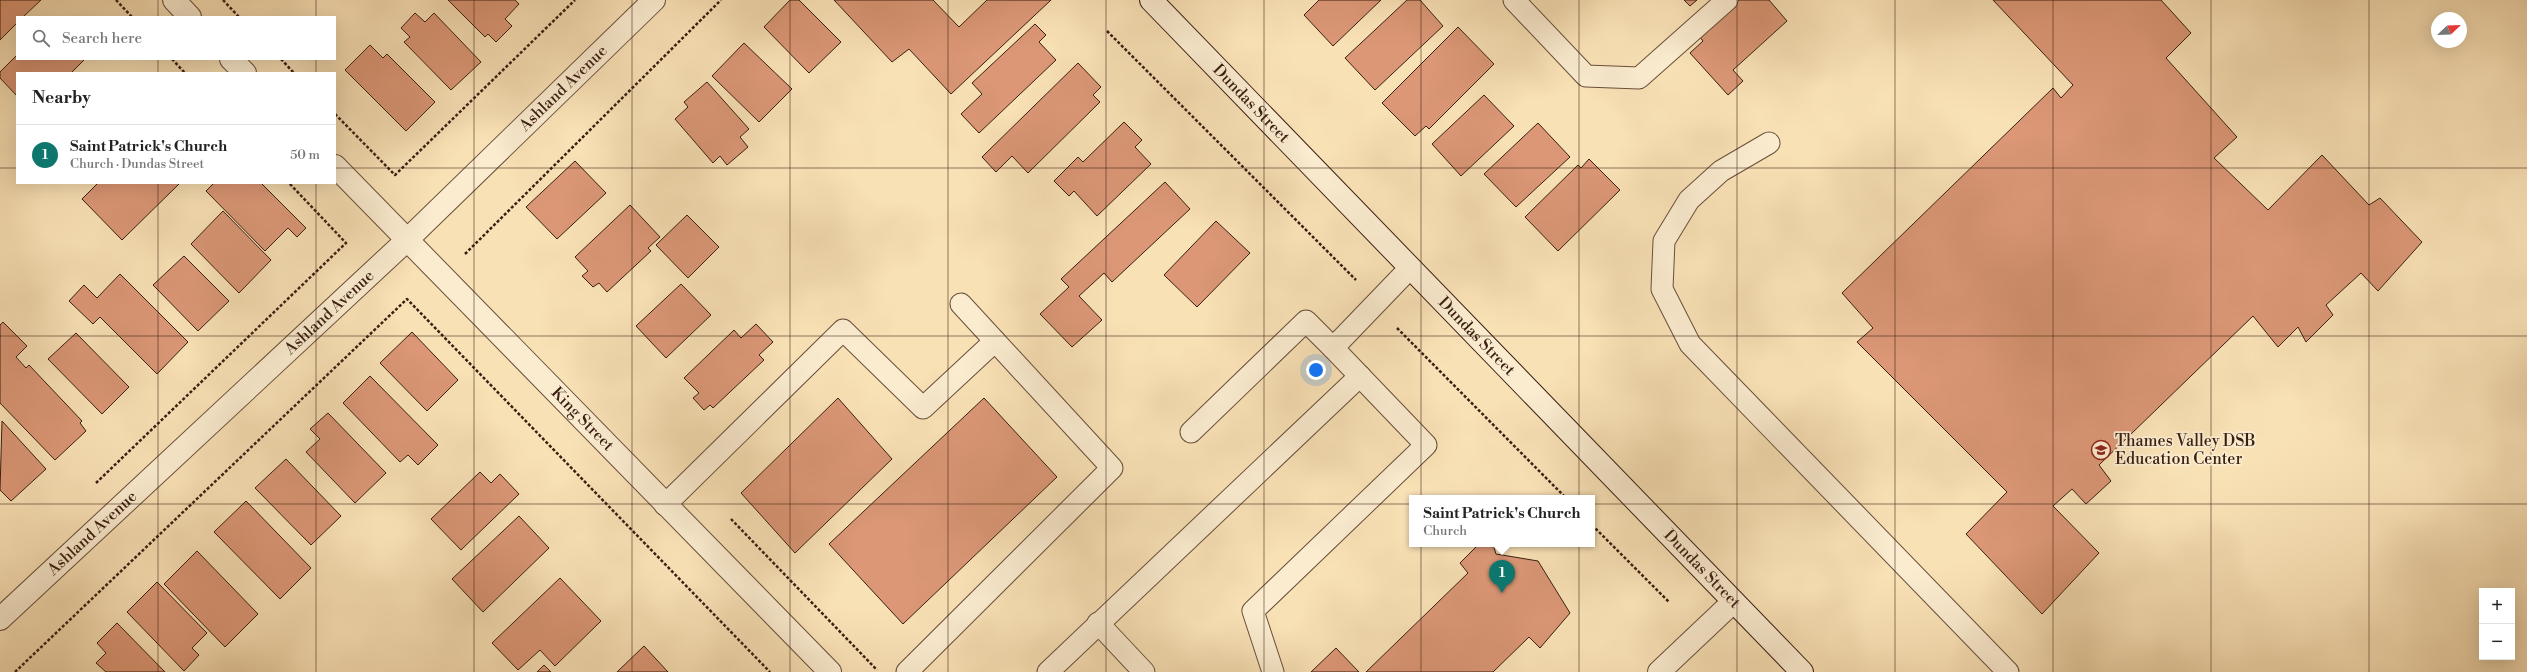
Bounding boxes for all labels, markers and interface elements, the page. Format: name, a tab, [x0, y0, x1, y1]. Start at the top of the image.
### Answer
north arrow	[2431, 12, 2467, 48]
search box	[16, 16, 336, 60]
icon: search	[30, 27, 52, 49]
text: Search here	[62, 29, 142, 48]
street label: Ashland Avenue	[514, 41, 612, 136]
street label: Dundas Street	[1208, 60, 1294, 147]
text: Nearby	[32, 87, 91, 109]
text: Saint Patrick's Church	[70, 137, 227, 156]
text: 1	[42, 147, 48, 163]
text: 50 m	[290, 147, 320, 163]
text: Church · Dundas Street	[70, 156, 204, 172]
street label: Ashland Avenue	[280, 266, 378, 360]
street label: Dundas Street	[1434, 292, 1520, 380]
your location	[1306, 360, 1326, 380]
street label: King Street	[547, 383, 618, 455]
place label: Thames Valley DSB Education Center	[2115, 431, 2256, 469]
school or university icon: Thames Valley DSB Education Center	[2090, 439, 2112, 461]
street label: Ashland Avenue	[43, 487, 141, 580]
popup	[1409, 495, 1595, 547]
text: Saint Patrick's Church	[1423, 504, 1581, 523]
text: Church	[1423, 523, 1467, 539]
street label: Dundas Street	[1659, 525, 1745, 613]
pin: 1	[1489, 560, 1515, 593]
map controls	[2479, 588, 2515, 660]
button: +	[2479, 588, 2515, 624]
button: −	[2479, 624, 2515, 660]

